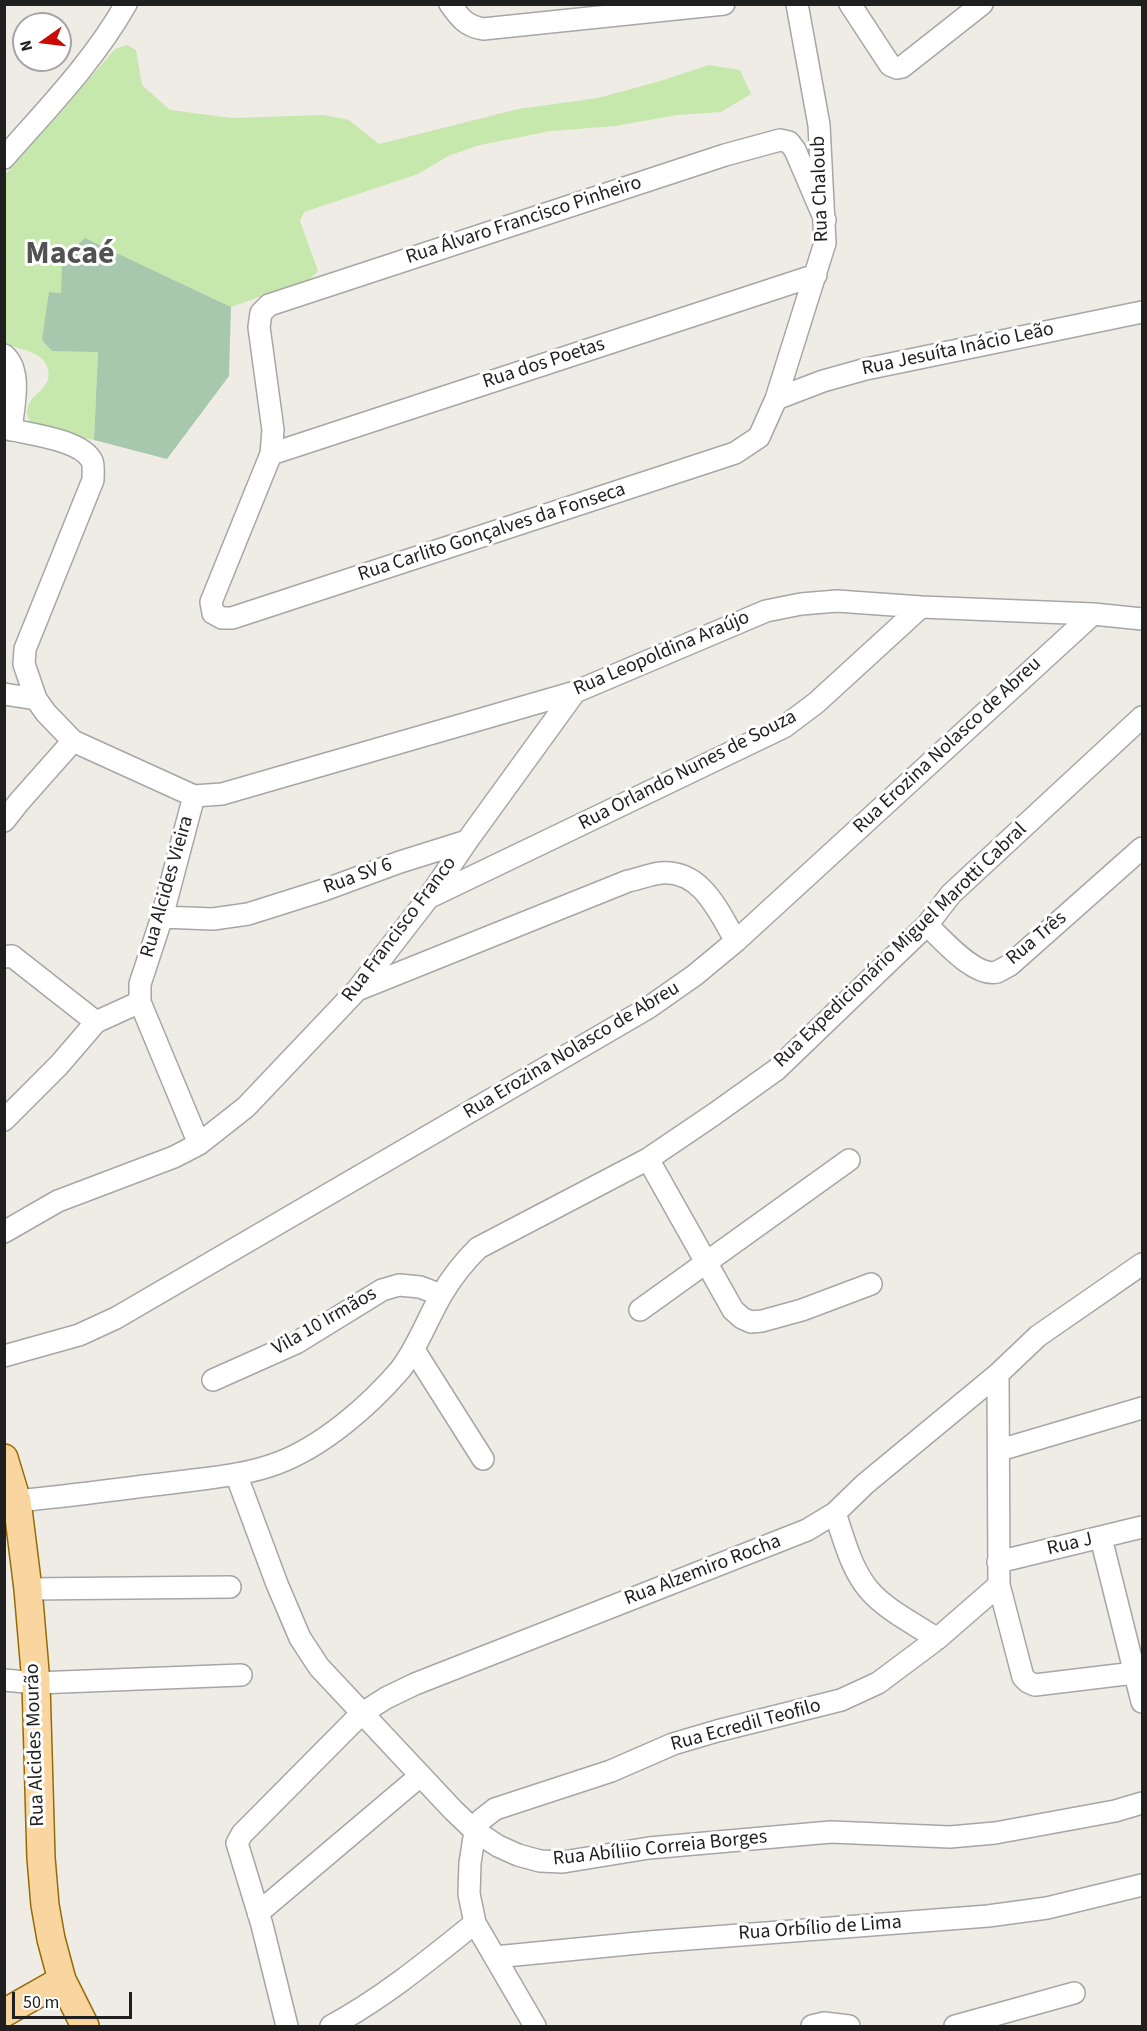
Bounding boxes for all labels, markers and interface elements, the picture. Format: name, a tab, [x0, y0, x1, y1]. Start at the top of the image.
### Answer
north arrow	[12, 12, 72, 72]
text: N	[15, 38, 38, 54]
street label: Rua Chaloub	[807, 135, 835, 243]
street label: Rua Álvaro Francisco Pinheiro	[403, 172, 645, 270]
district label: Macaé	[25, 237, 115, 275]
street label: Rua Jesuíta Inácio Leão	[860, 318, 1056, 382]
street label: Rua dos Poetas	[480, 333, 608, 395]
street label: Rua Carlito Gonçalves da Fonseca	[355, 478, 629, 588]
street label: Rua Leopoldina Araújo	[570, 606, 754, 702]
street label: Rua Erozina Nolasco de Abreu	[849, 653, 1047, 839]
street label: Rua Orlando Nunes de Souza	[575, 706, 801, 836]
street label: Rua Alcides Vieira	[136, 813, 200, 961]
street label: Rua Expedicionário Miguel Marotti Cabral	[770, 818, 1032, 1074]
street label: Rua Francisco Franco	[338, 853, 462, 1007]
street label: Rua SV 6	[320, 854, 396, 900]
street label: Rua Três	[1002, 907, 1072, 971]
street label: Rua Erozina Nolasco de Abreu	[459, 977, 685, 1125]
street label: Vila 10 Irmãos	[269, 1283, 381, 1361]
street label: Rua J	[1045, 1528, 1095, 1562]
street label: Rua Alzemiro Rocha	[621, 1530, 785, 1612]
street label: Rua Alcides Mourão	[21, 1663, 51, 1827]
street label: Rua Ecredil Teofilo	[668, 1694, 824, 1758]
street label: Rua Abíliio Correia Borges	[552, 1826, 768, 1872]
street label: Rua Orbílio de Lima	[738, 1911, 902, 1947]
scale bar	[15, 1980, 135, 2018]
text: 50 m	[23, 1990, 59, 2015]

